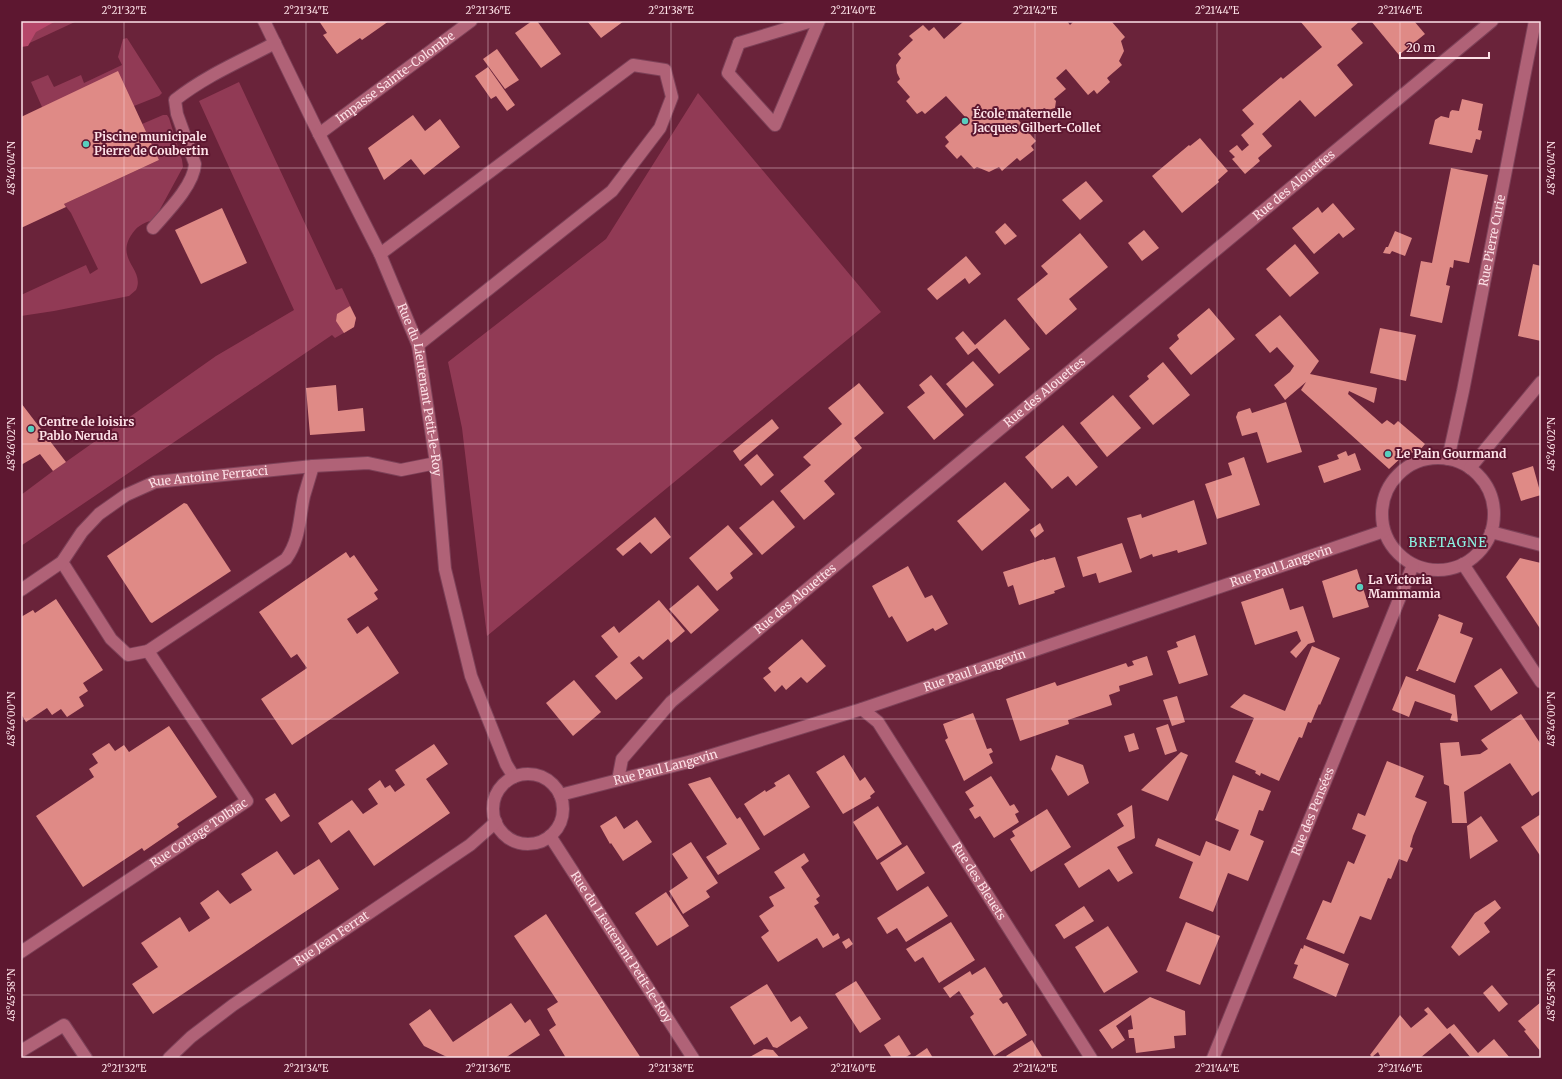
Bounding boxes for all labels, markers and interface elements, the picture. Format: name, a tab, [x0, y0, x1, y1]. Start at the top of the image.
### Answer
text: 2°21'32"E	[102, 4, 147, 17]
text: 2°21'34"E	[284, 4, 329, 17]
text: 2°21'36"E	[466, 4, 511, 17]
text: 2°21'38"E	[648, 4, 694, 17]
text: 2°21'40"E	[830, 4, 876, 17]
text: 2°21'42"E	[1013, 4, 1058, 17]
text: 2°21'44"E	[1195, 4, 1240, 17]
text: 2°21'46"E	[1378, 4, 1423, 17]
street label: Impasse Sainte-Colombe	[333, 28, 457, 126]
scale bar	[1400, 34, 1489, 60]
text: 20 m	[1406, 40, 1435, 55]
place label: École maternelle Jacques Gilbert-Collet	[972, 105, 1101, 135]
marker: École maternelle Jacques Gilbert-Collet	[960, 116, 970, 126]
place label: Piscine municipale Pierre de Coubertin	[94, 129, 209, 158]
marker: Piscine municipale Pierre de Coubertin	[81, 139, 91, 149]
text: 48°46'04"N	[5, 141, 18, 195]
text: 48°46'04"N	[1545, 141, 1558, 195]
street label: Rue des Alouettes	[1250, 146, 1338, 223]
street label: Rue Pierre Curie	[1476, 193, 1508, 287]
street label: Rue du Lieutenant Petit-le-Roy	[394, 301, 445, 477]
street label: Rue des Alouettes	[1000, 353, 1088, 430]
place label: Centre de loisirs Pablo Neruda	[39, 414, 135, 443]
text: 48°46'02"N	[5, 417, 18, 471]
text: 48°46'02"N	[1545, 417, 1558, 471]
marker: Centre de loisirs Pablo Neruda	[26, 424, 36, 434]
place label: Le Pain Gourmand	[1396, 446, 1507, 461]
marker: Le Pain Gourmand	[1383, 449, 1393, 459]
street label: Rue Antoine Ferracci	[146, 463, 269, 491]
district label: BRETAGNE	[1409, 534, 1487, 551]
street label: Rue Paul Langevin	[1228, 541, 1334, 590]
street label: Rue des Alouettes	[751, 560, 839, 637]
place label: La Victoria Mammamia	[1368, 572, 1441, 601]
marker: La Victoria Mammamia	[1355, 582, 1365, 592]
street label: Rue Paul Langevin	[921, 646, 1027, 695]
text: 48°46'00"N	[5, 691, 18, 747]
text: 48°46'00"N	[1545, 691, 1558, 747]
street label: Rue Paul Langevin	[612, 746, 719, 788]
street label: Rue des Pensées	[1288, 765, 1337, 858]
street label: Rue Cottage Tolbiac	[147, 795, 250, 871]
street label: Rue des Bleuets	[949, 839, 1010, 923]
street label: Rue du Lieutenant Petit-le-Roy	[568, 868, 676, 1025]
street label: Rue Jean Ferrat	[291, 907, 372, 969]
text: 48°45'58"N	[5, 968, 18, 1022]
text: 48°45'58"N	[1545, 968, 1558, 1022]
text: 2°21'32"E	[102, 1062, 147, 1075]
text: 2°21'34"E	[284, 1062, 329, 1075]
text: 2°21'36"E	[466, 1062, 511, 1075]
text: 2°21'38"E	[648, 1062, 694, 1075]
text: 2°21'40"E	[830, 1062, 876, 1075]
text: 2°21'42"E	[1013, 1062, 1058, 1075]
text: 2°21'44"E	[1195, 1062, 1240, 1075]
text: 2°21'46"E	[1378, 1062, 1423, 1075]

